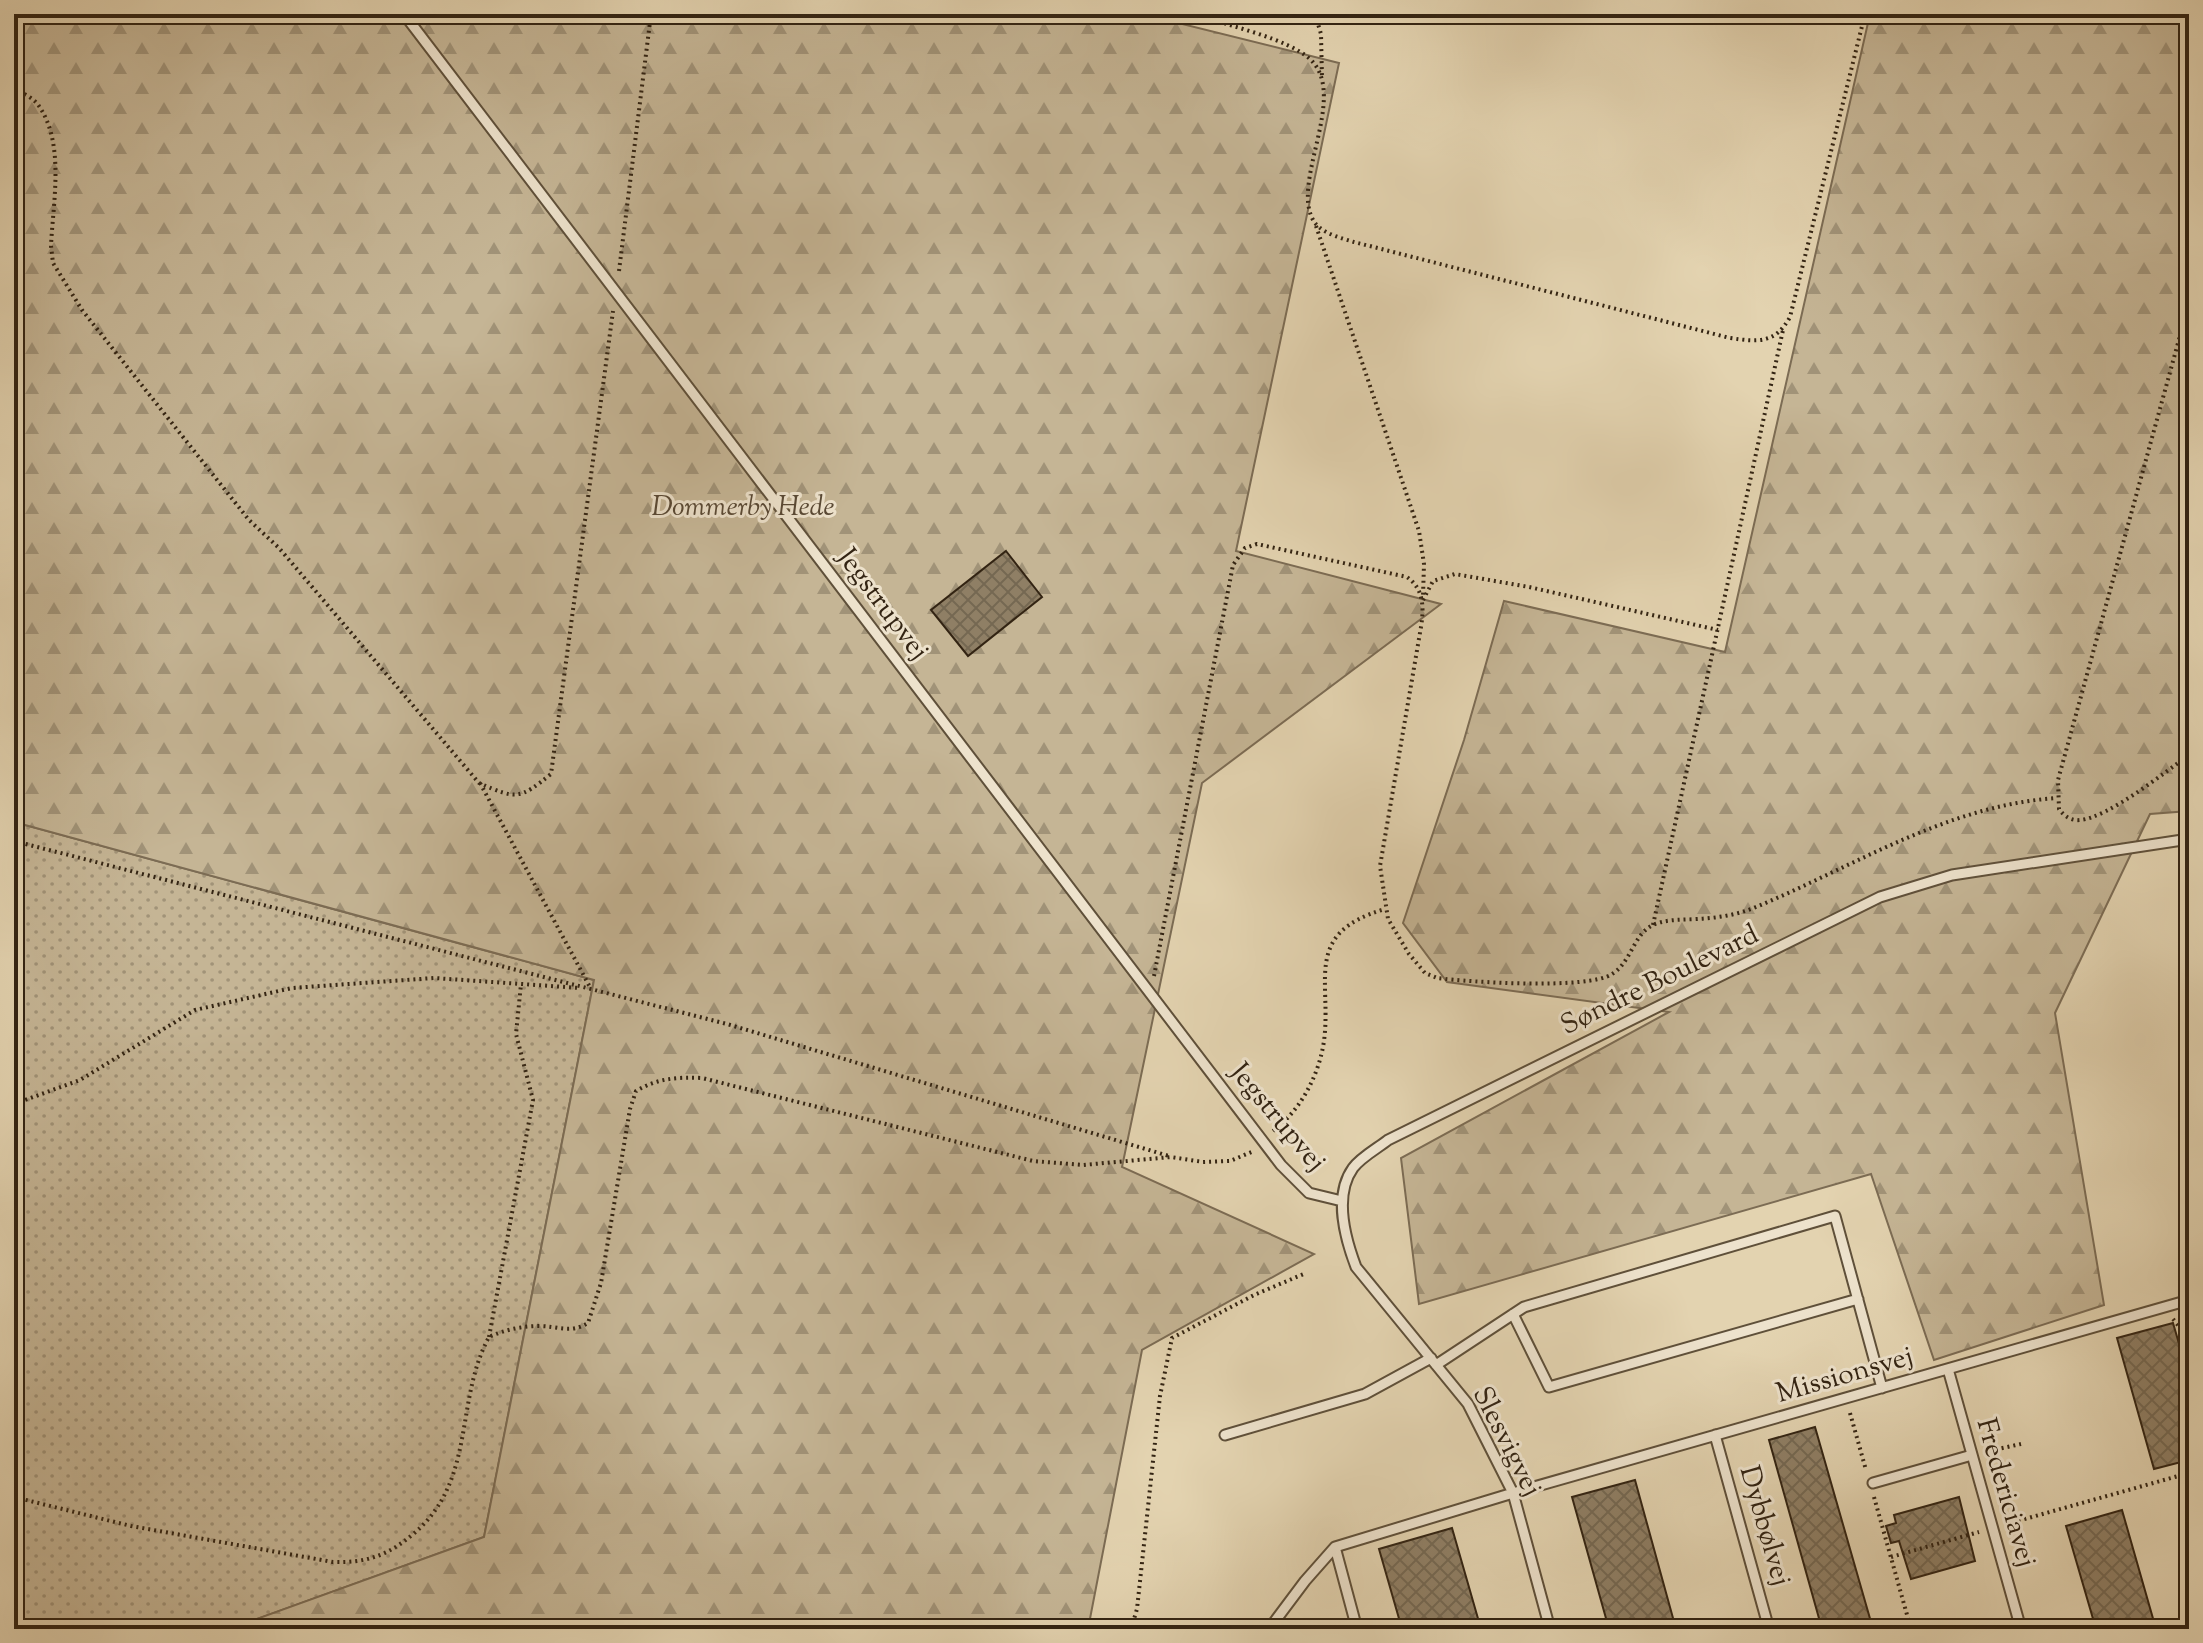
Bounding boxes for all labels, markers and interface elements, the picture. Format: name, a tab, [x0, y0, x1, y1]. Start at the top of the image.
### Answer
park label: Dommerby Hede	[651, 488, 835, 528]
street label: Jegstrupvej	[825, 539, 937, 669]
street label: Søndre Boulevard	[1554, 916, 1766, 1046]
street label: Jegstrupvej	[1218, 1053, 1335, 1181]
street label: Missionsvej	[1772, 1337, 1918, 1415]
street label: Slesvigvej	[1461, 1380, 1551, 1504]
street label: Fredericiavej	[1965, 1414, 2045, 1572]
street label: Dybbølvej	[1728, 1461, 1800, 1591]

